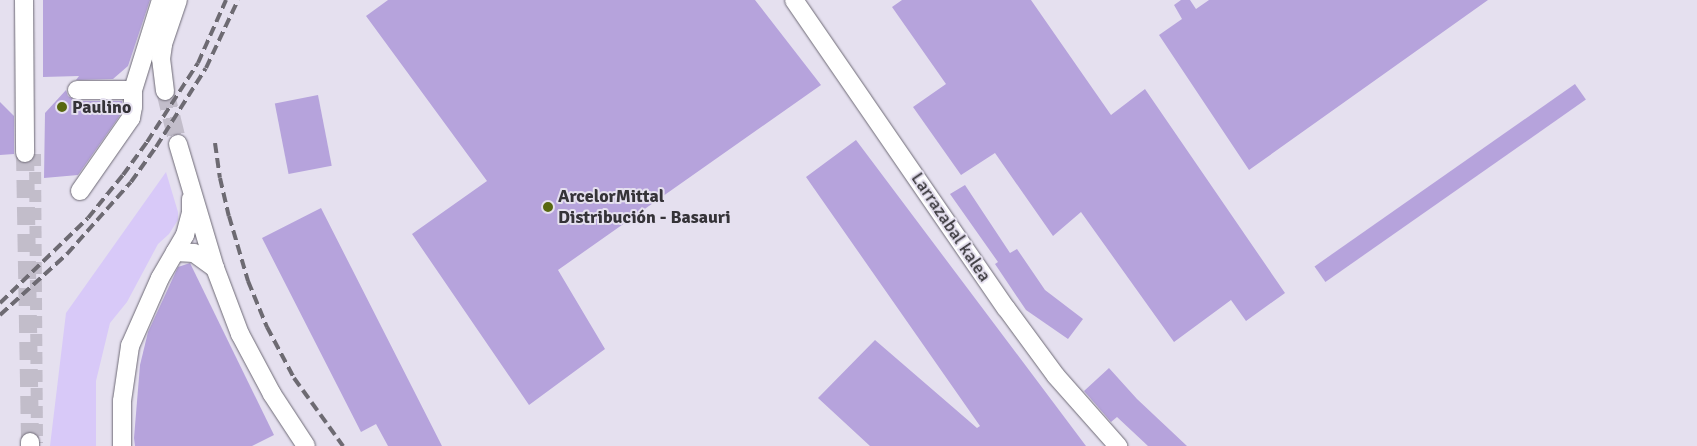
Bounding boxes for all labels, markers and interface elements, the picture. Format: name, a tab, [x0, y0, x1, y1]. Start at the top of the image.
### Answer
place label: Paulino	[72, 96, 131, 118]
marker: Paulino	[56, 101, 68, 113]
street label: Larrazabal kalea	[907, 168, 995, 286]
place label: ArcelorMittal Distribución - Basauri	[558, 186, 731, 228]
marker: ArcelorMittal Distribución - Basauri	[542, 201, 554, 213]

